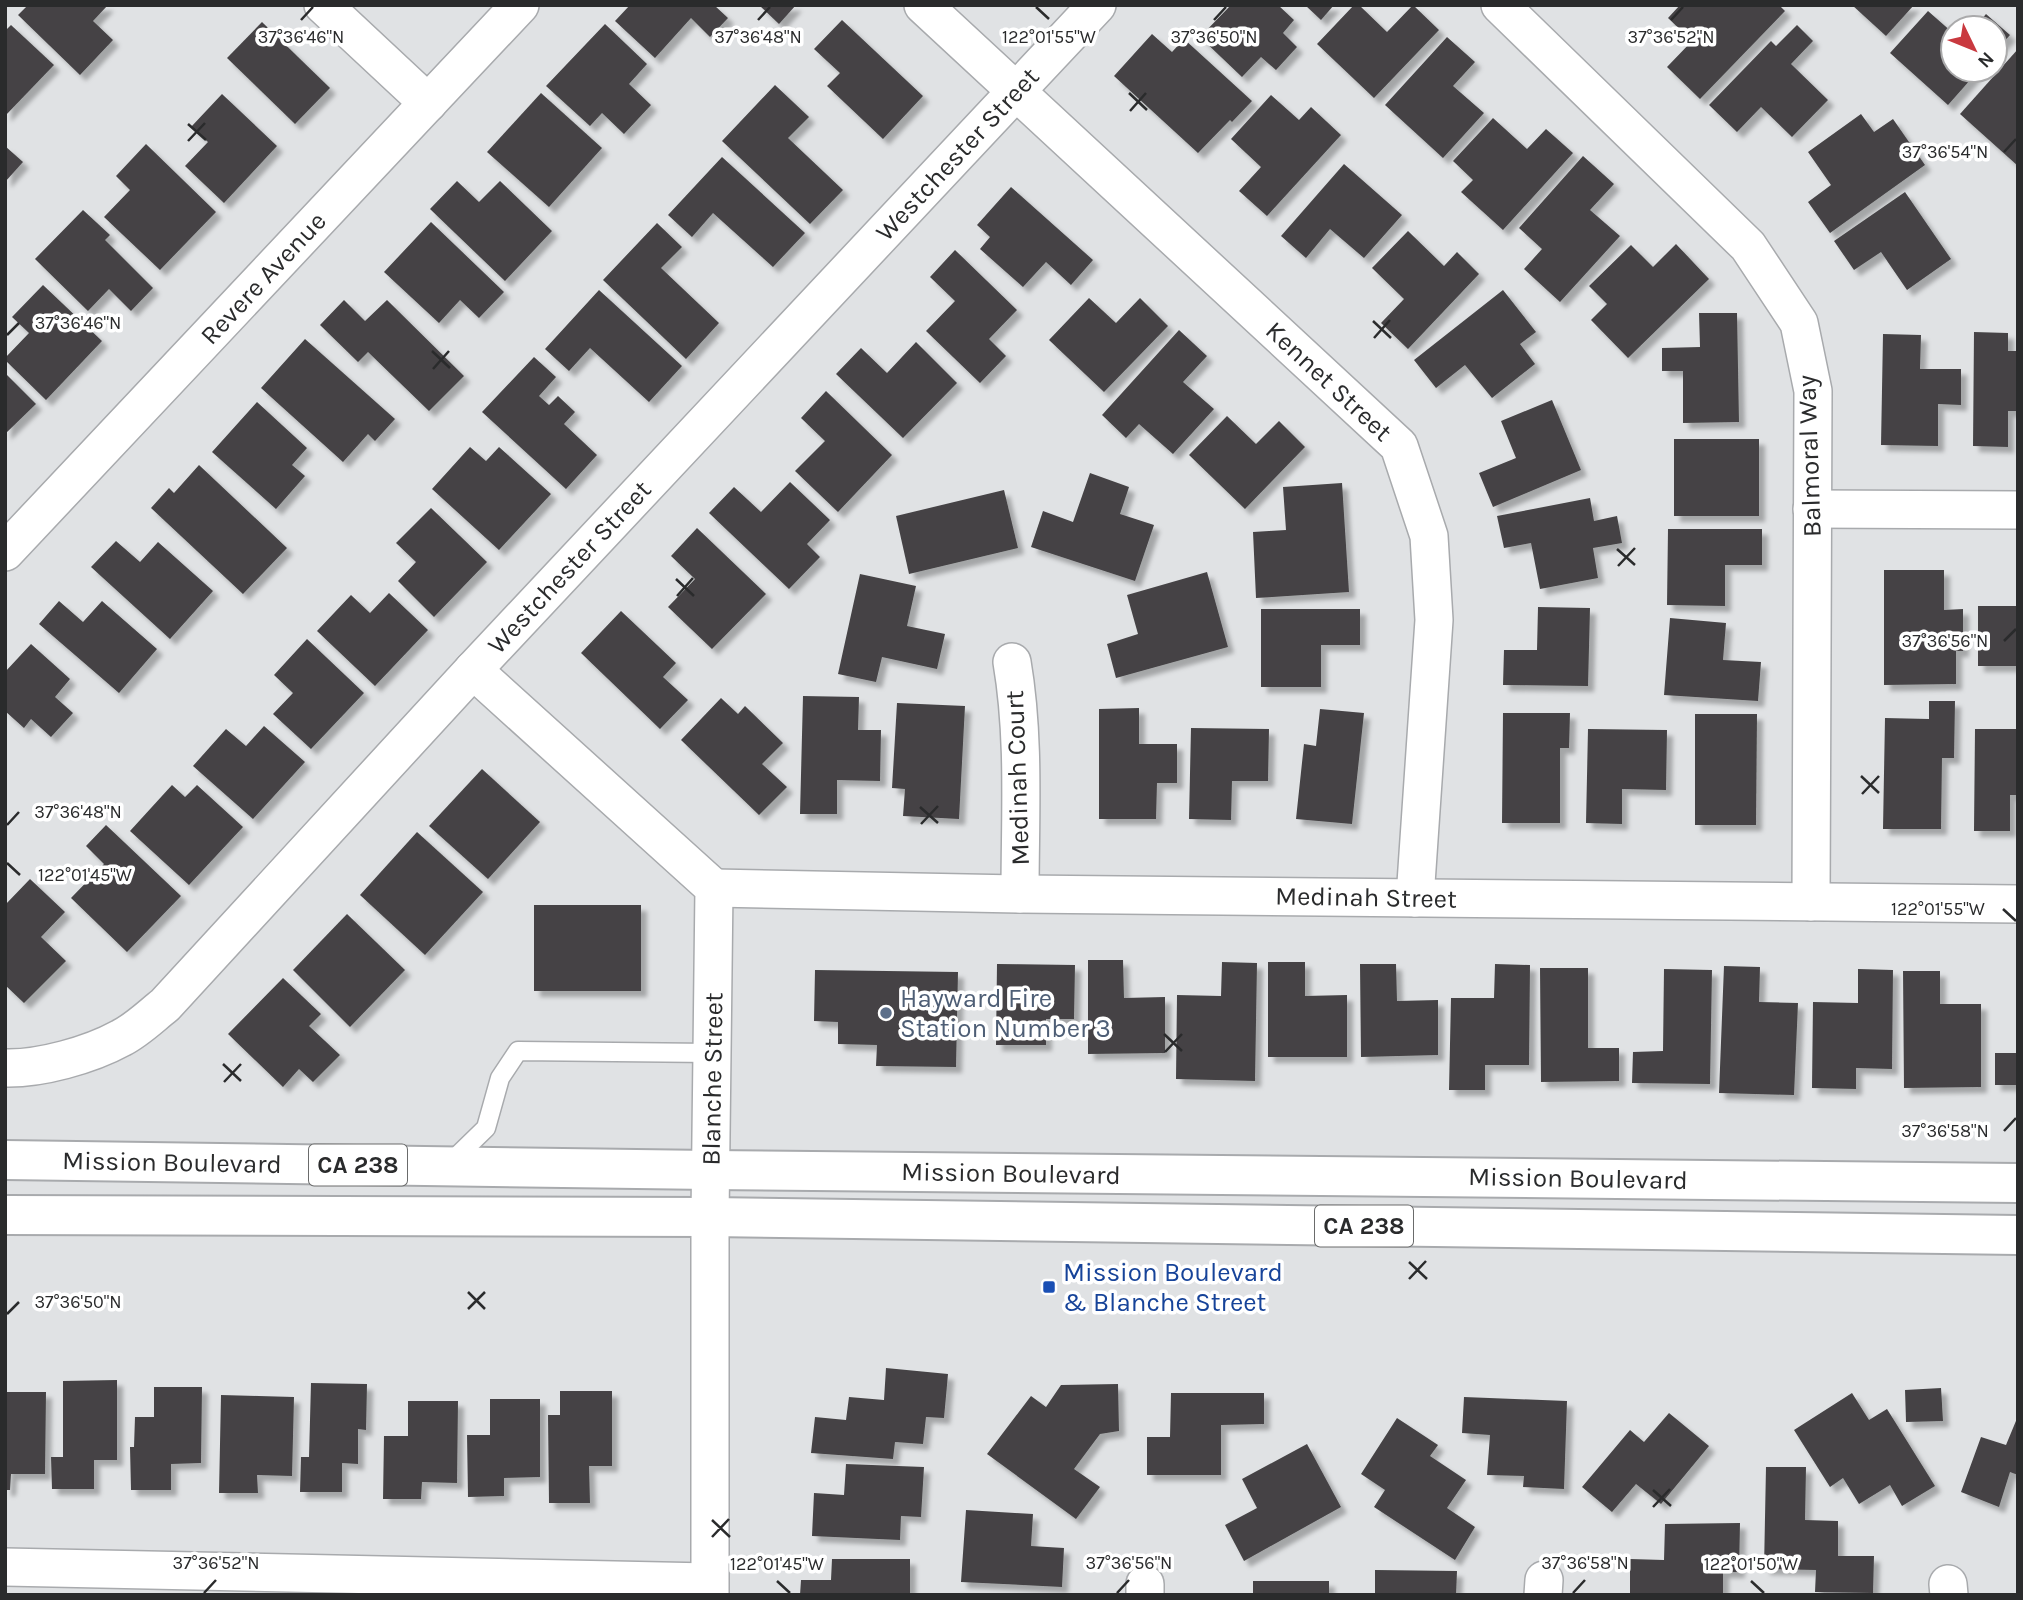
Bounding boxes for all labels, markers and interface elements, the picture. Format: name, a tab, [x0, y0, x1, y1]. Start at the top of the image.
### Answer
north arrow	[1939, 14, 2009, 84]
text: 37°36'46"N	[258, 26, 344, 48]
text: 37°36'48"N	[714, 26, 802, 48]
text: 122°01'55"W	[1002, 26, 1096, 48]
text: 37°36'50"N	[1170, 26, 1258, 48]
text: 37°36'52"N	[1628, 26, 1714, 48]
text: N	[1973, 47, 1998, 72]
street label: Westchester Street	[869, 61, 1046, 247]
text: 37°36'54"N	[1902, 141, 1988, 163]
street label: Revere Avenue	[194, 206, 333, 351]
text: 37°36'46"N	[35, 312, 121, 334]
street label: Kennet Street	[1259, 315, 1398, 448]
street label: Balmoral Way	[1791, 374, 1828, 538]
street label: Westchester Street	[481, 474, 658, 660]
text: 37°36'56"N	[1902, 630, 1988, 652]
street label: Medinah Court	[999, 690, 1036, 866]
text: 37°36'48"N	[34, 801, 122, 823]
text: 122°01'45"W	[38, 864, 132, 886]
street label: Medinah Street	[1275, 880, 1457, 915]
text: 122°01'55"W	[1891, 898, 1985, 920]
place label: Hayward Fire Station Number 3	[900, 983, 1111, 1044]
street label: Blanche Street	[695, 992, 730, 1166]
marker: Hayward Fire Station Number 3	[878, 1005, 894, 1021]
text: 37°36'58"N	[1901, 1120, 1989, 1142]
road number: CA 238	[309, 1144, 407, 1185]
street label: Mission Boulevard	[62, 1145, 282, 1180]
street label: Mission Boulevard	[901, 1156, 1121, 1191]
street label: Mission Boulevard	[1468, 1161, 1688, 1196]
road number: CA 238	[1315, 1206, 1413, 1246]
place label: Mission Boulevard & Blanche Street	[1063, 1257, 1283, 1318]
marker: Mission Boulevard & Blanche Street	[1041, 1279, 1057, 1295]
text: 37°36'50"N	[34, 1291, 122, 1313]
text: 37°36'52"N	[173, 1552, 259, 1574]
text: 37°36'56"N	[1086, 1552, 1172, 1574]
text: 37°36'58"N	[1541, 1552, 1629, 1574]
text: 122°01'45"W	[730, 1553, 824, 1575]
text: 122°01'50"W	[1704, 1553, 1798, 1575]

